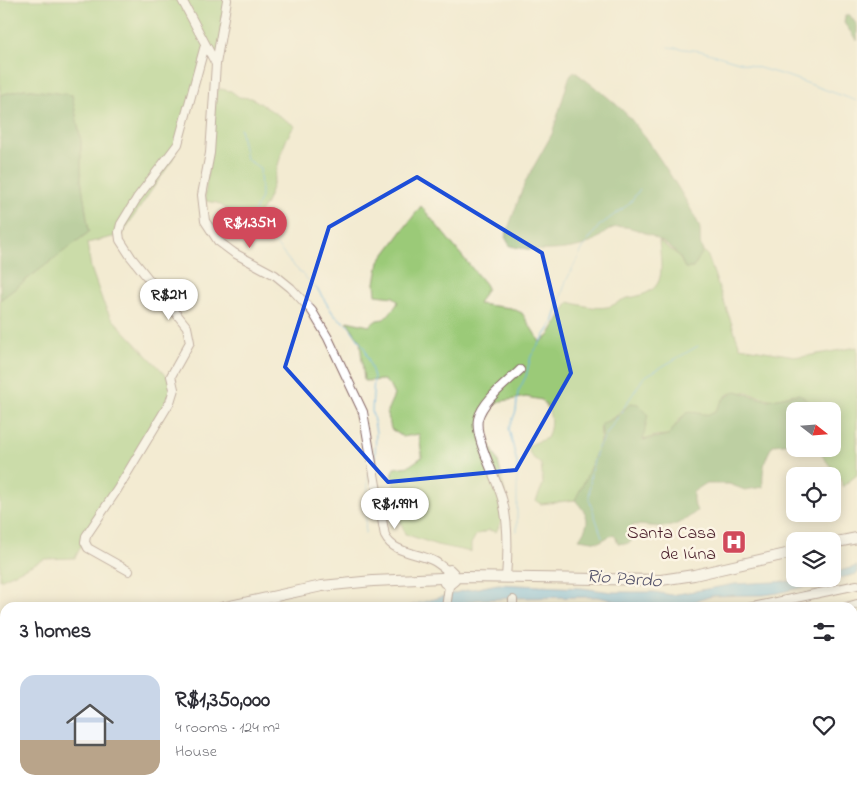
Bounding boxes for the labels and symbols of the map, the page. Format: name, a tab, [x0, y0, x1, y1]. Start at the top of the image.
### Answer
pin: R$1.35M	[204, 206, 296, 249]
pin: R$2M	[139, 278, 199, 321]
north arrow	[786, 402, 841, 458]
pin: R$1.99M	[349, 488, 441, 530]
place label: Santa Casa de Iúna	[627, 521, 716, 568]
hospital icon: Santa Casa de Iúna	[721, 529, 747, 555]
water label: Rio Pardo	[585, 563, 663, 596]

